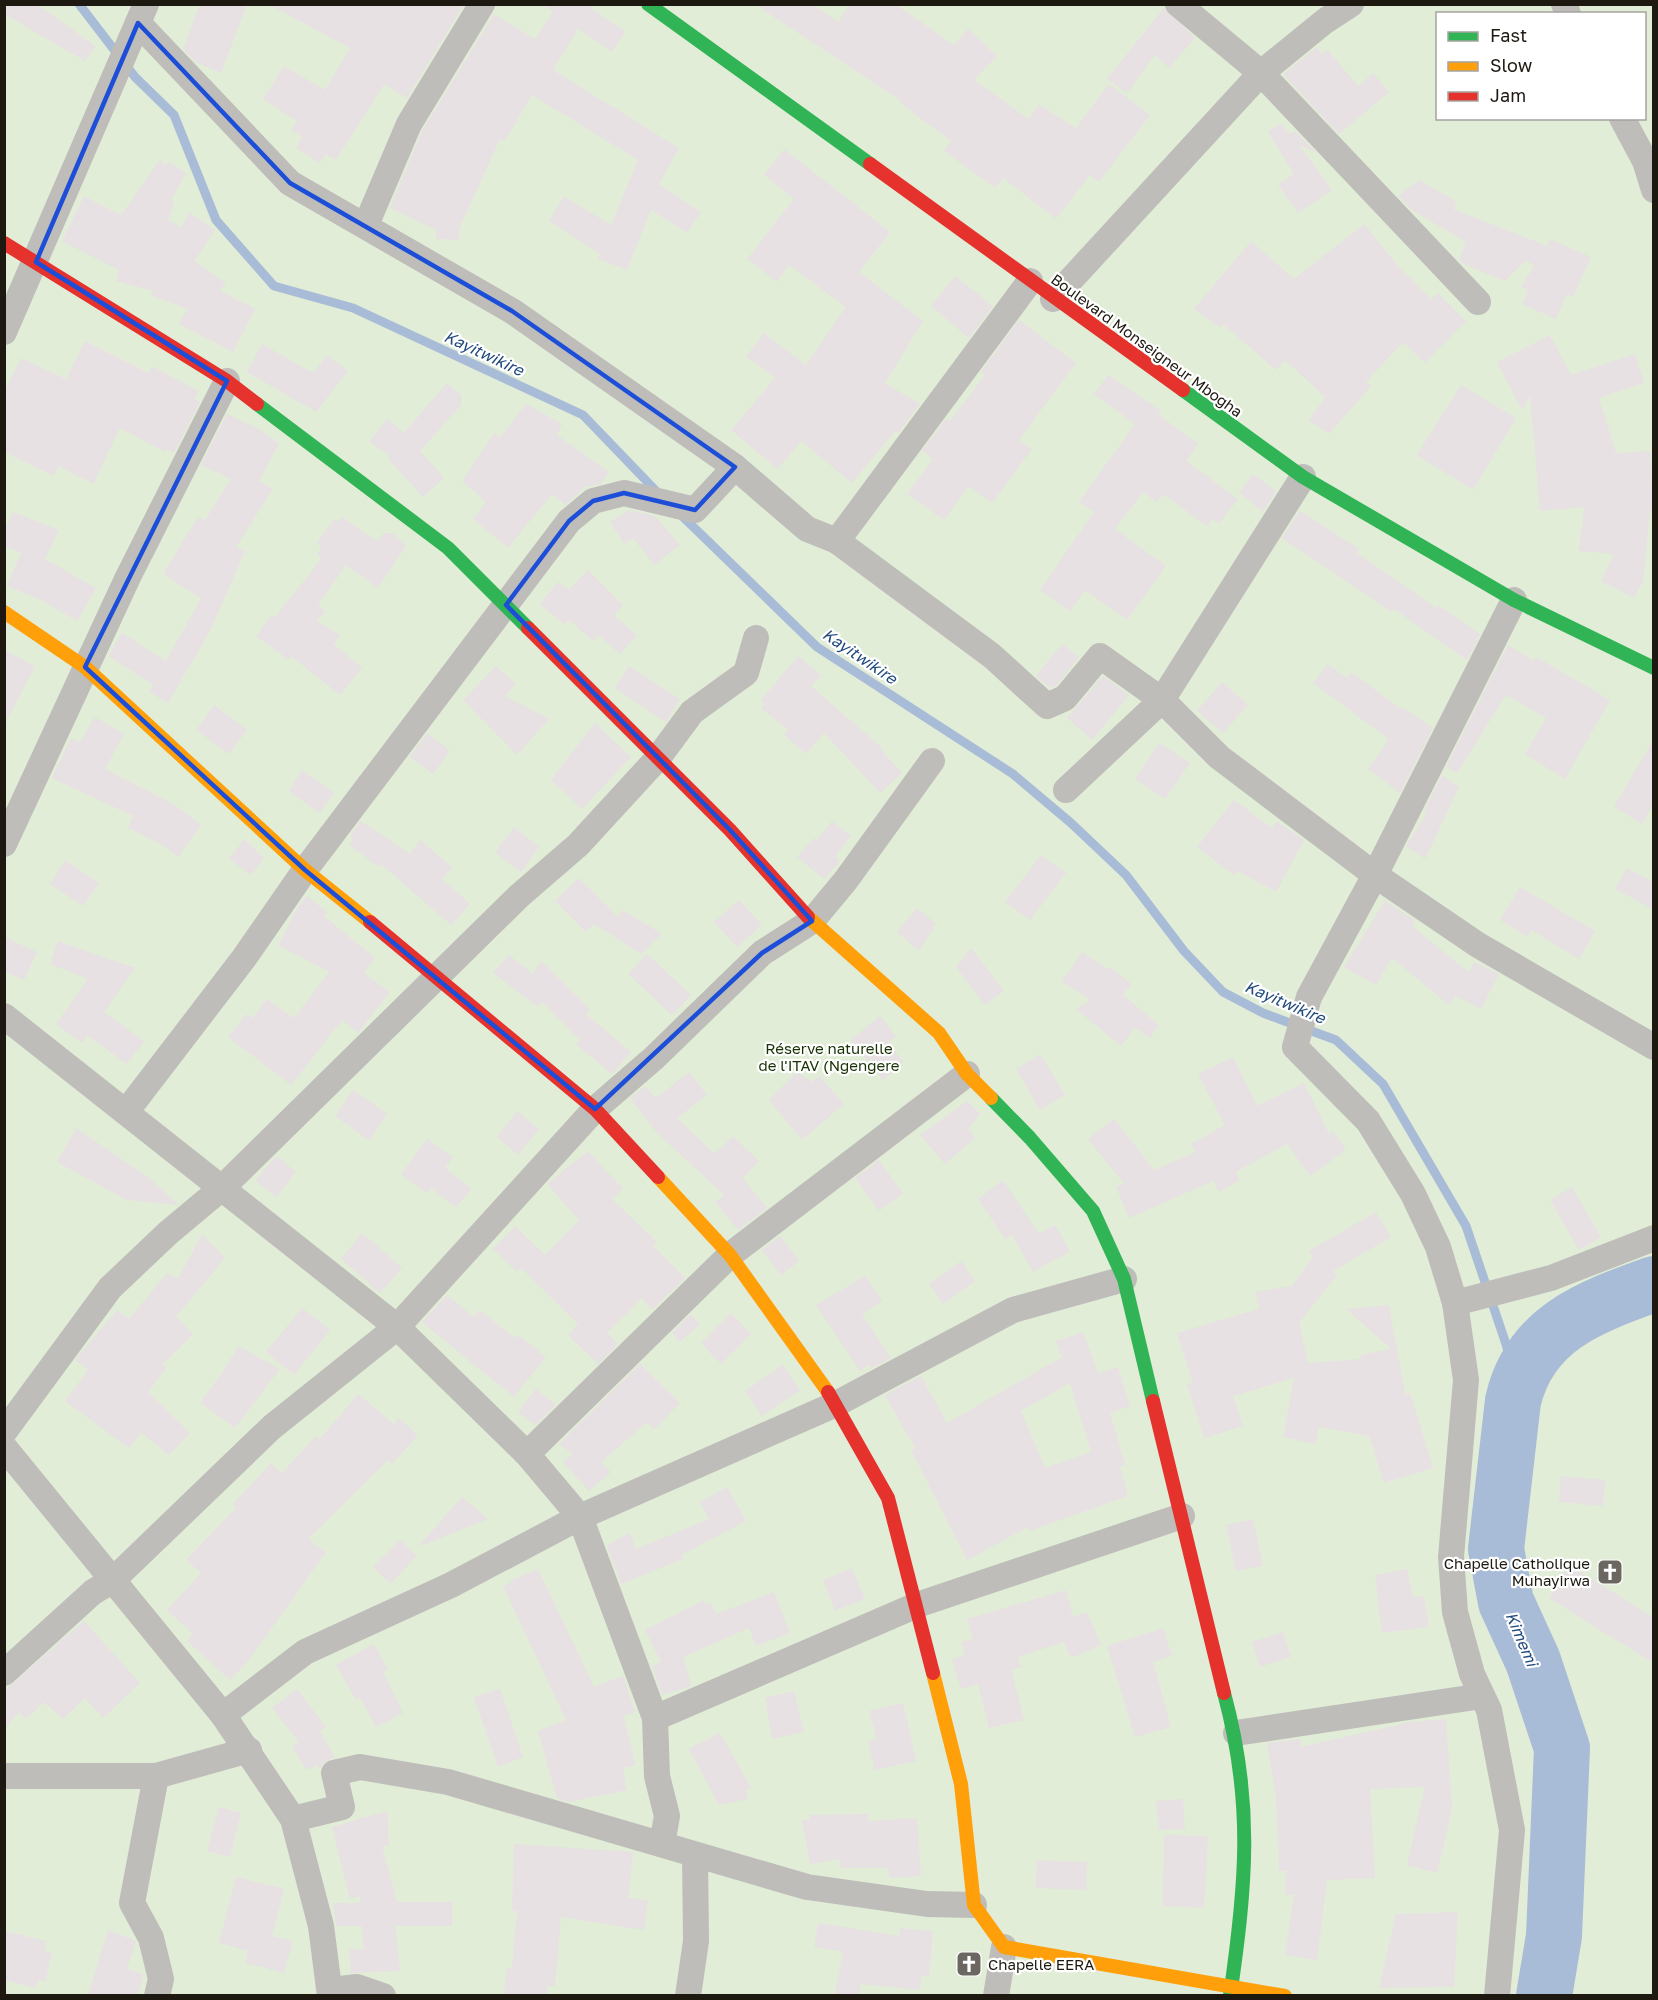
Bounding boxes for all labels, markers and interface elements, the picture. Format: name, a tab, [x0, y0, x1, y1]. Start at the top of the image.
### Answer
legend	[1436, 12, 1646, 120]
text: Fast	[1490, 24, 1527, 46]
text: Slow	[1490, 54, 1533, 76]
text: Jam	[1490, 84, 1526, 106]
street label: Boulevard Monseigneur Mbogha	[1048, 270, 1246, 420]
water label: Kayitwikire	[441, 326, 528, 381]
water label: Kayitwikire	[819, 624, 902, 689]
water label: Kayitwikire	[1242, 976, 1330, 1029]
park label: Réserve naturelle de l'ITAV (Ngengere	[758, 1039, 900, 1074]
place label: Chapelle Catholique Muhayirwa	[1444, 1554, 1590, 1589]
church icon: Chapelle Catholique Muhayirwa	[1595, 1557, 1625, 1587]
water label: Kimemi	[1502, 1609, 1543, 1671]
church icon: Chapelle EERA	[954, 1949, 984, 1979]
place label: Chapelle EERA	[988, 1955, 1094, 1973]

